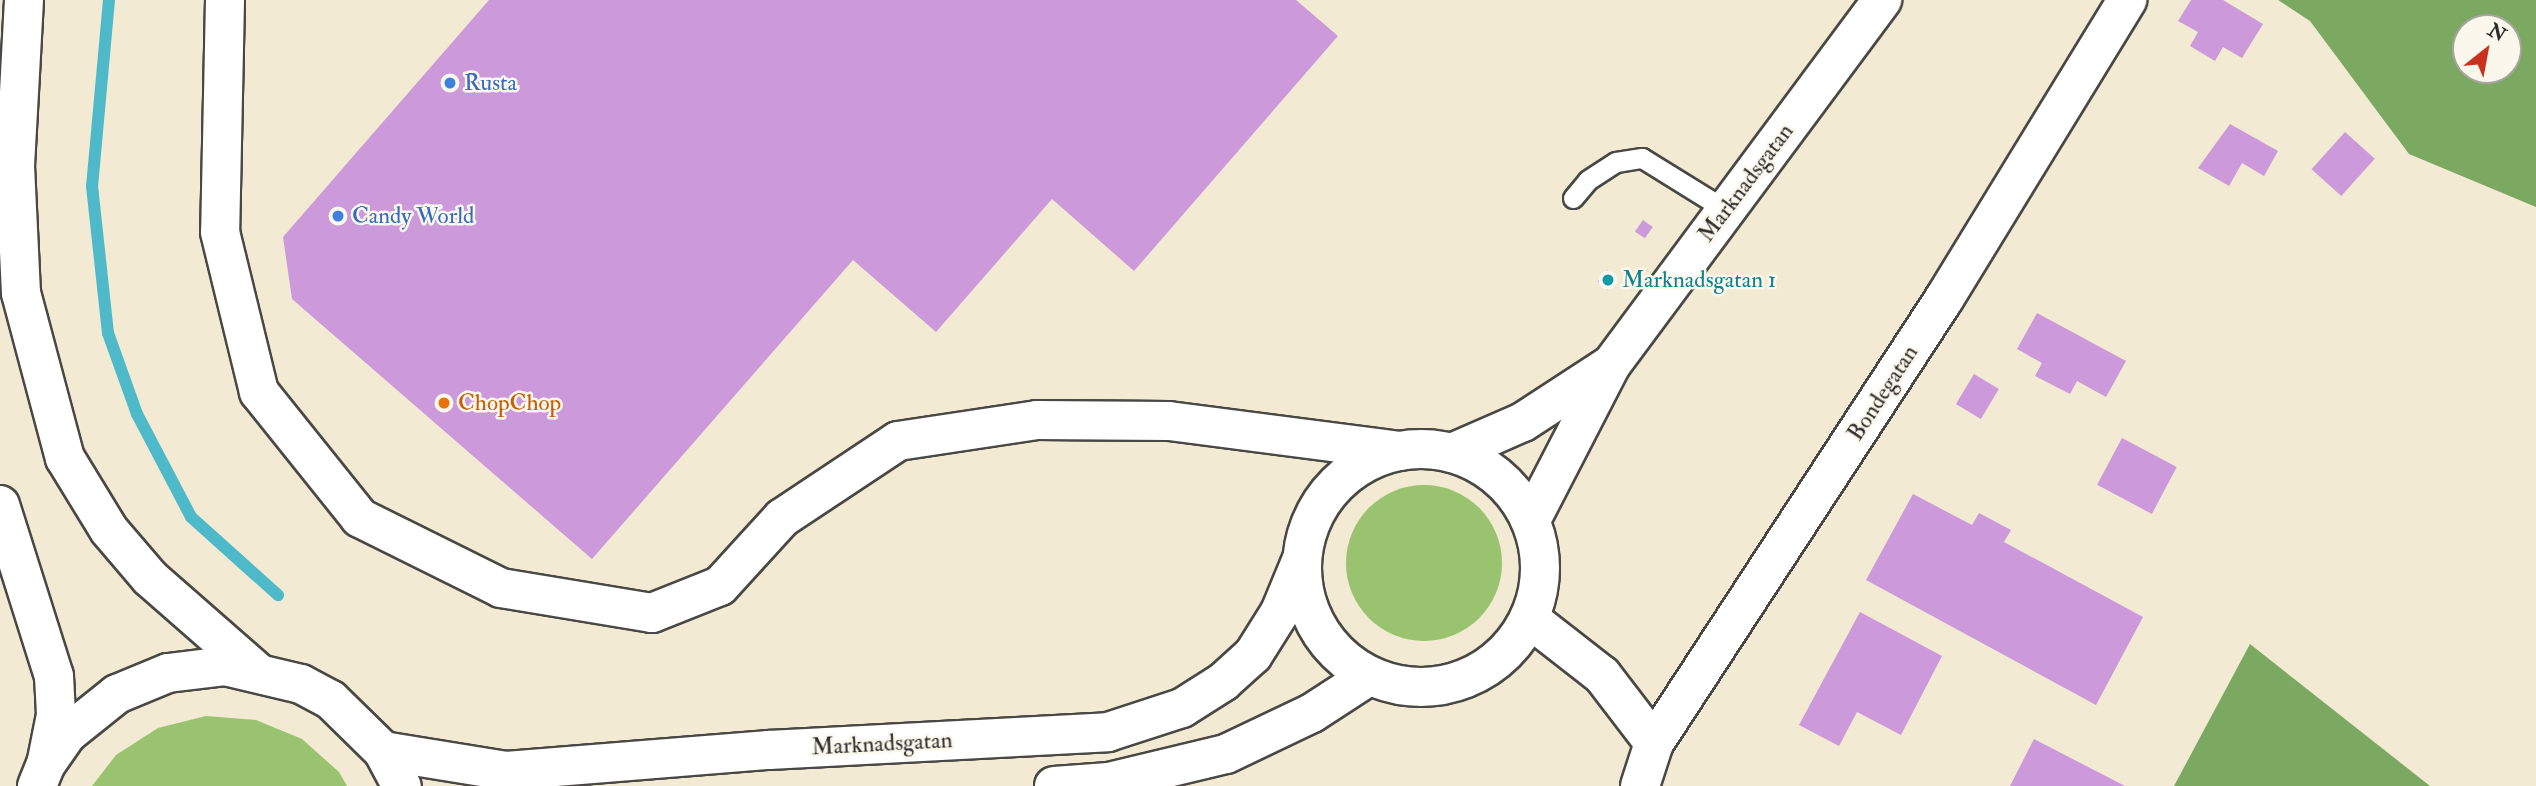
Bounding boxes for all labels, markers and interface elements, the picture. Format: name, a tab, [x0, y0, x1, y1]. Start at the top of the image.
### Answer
north arrow	[2452, 14, 2522, 84]
text: N	[2483, 18, 2510, 47]
place label: Rusta	[464, 69, 517, 97]
marker: Rusta	[442, 75, 458, 91]
street label: Marknadsgatan	[1693, 118, 1799, 248]
place label: Candy World	[352, 202, 474, 230]
marker: Candy World	[330, 208, 346, 224]
place label: Marknadsgatan 1	[1622, 266, 1776, 294]
marker: Marknadsgatan 1	[1600, 272, 1616, 288]
street label: Bondegatan	[1842, 340, 1924, 446]
place label: ChopChop	[458, 389, 561, 417]
marker: ChopChop	[436, 395, 452, 411]
street label: Marknadsgatan	[811, 727, 953, 761]

